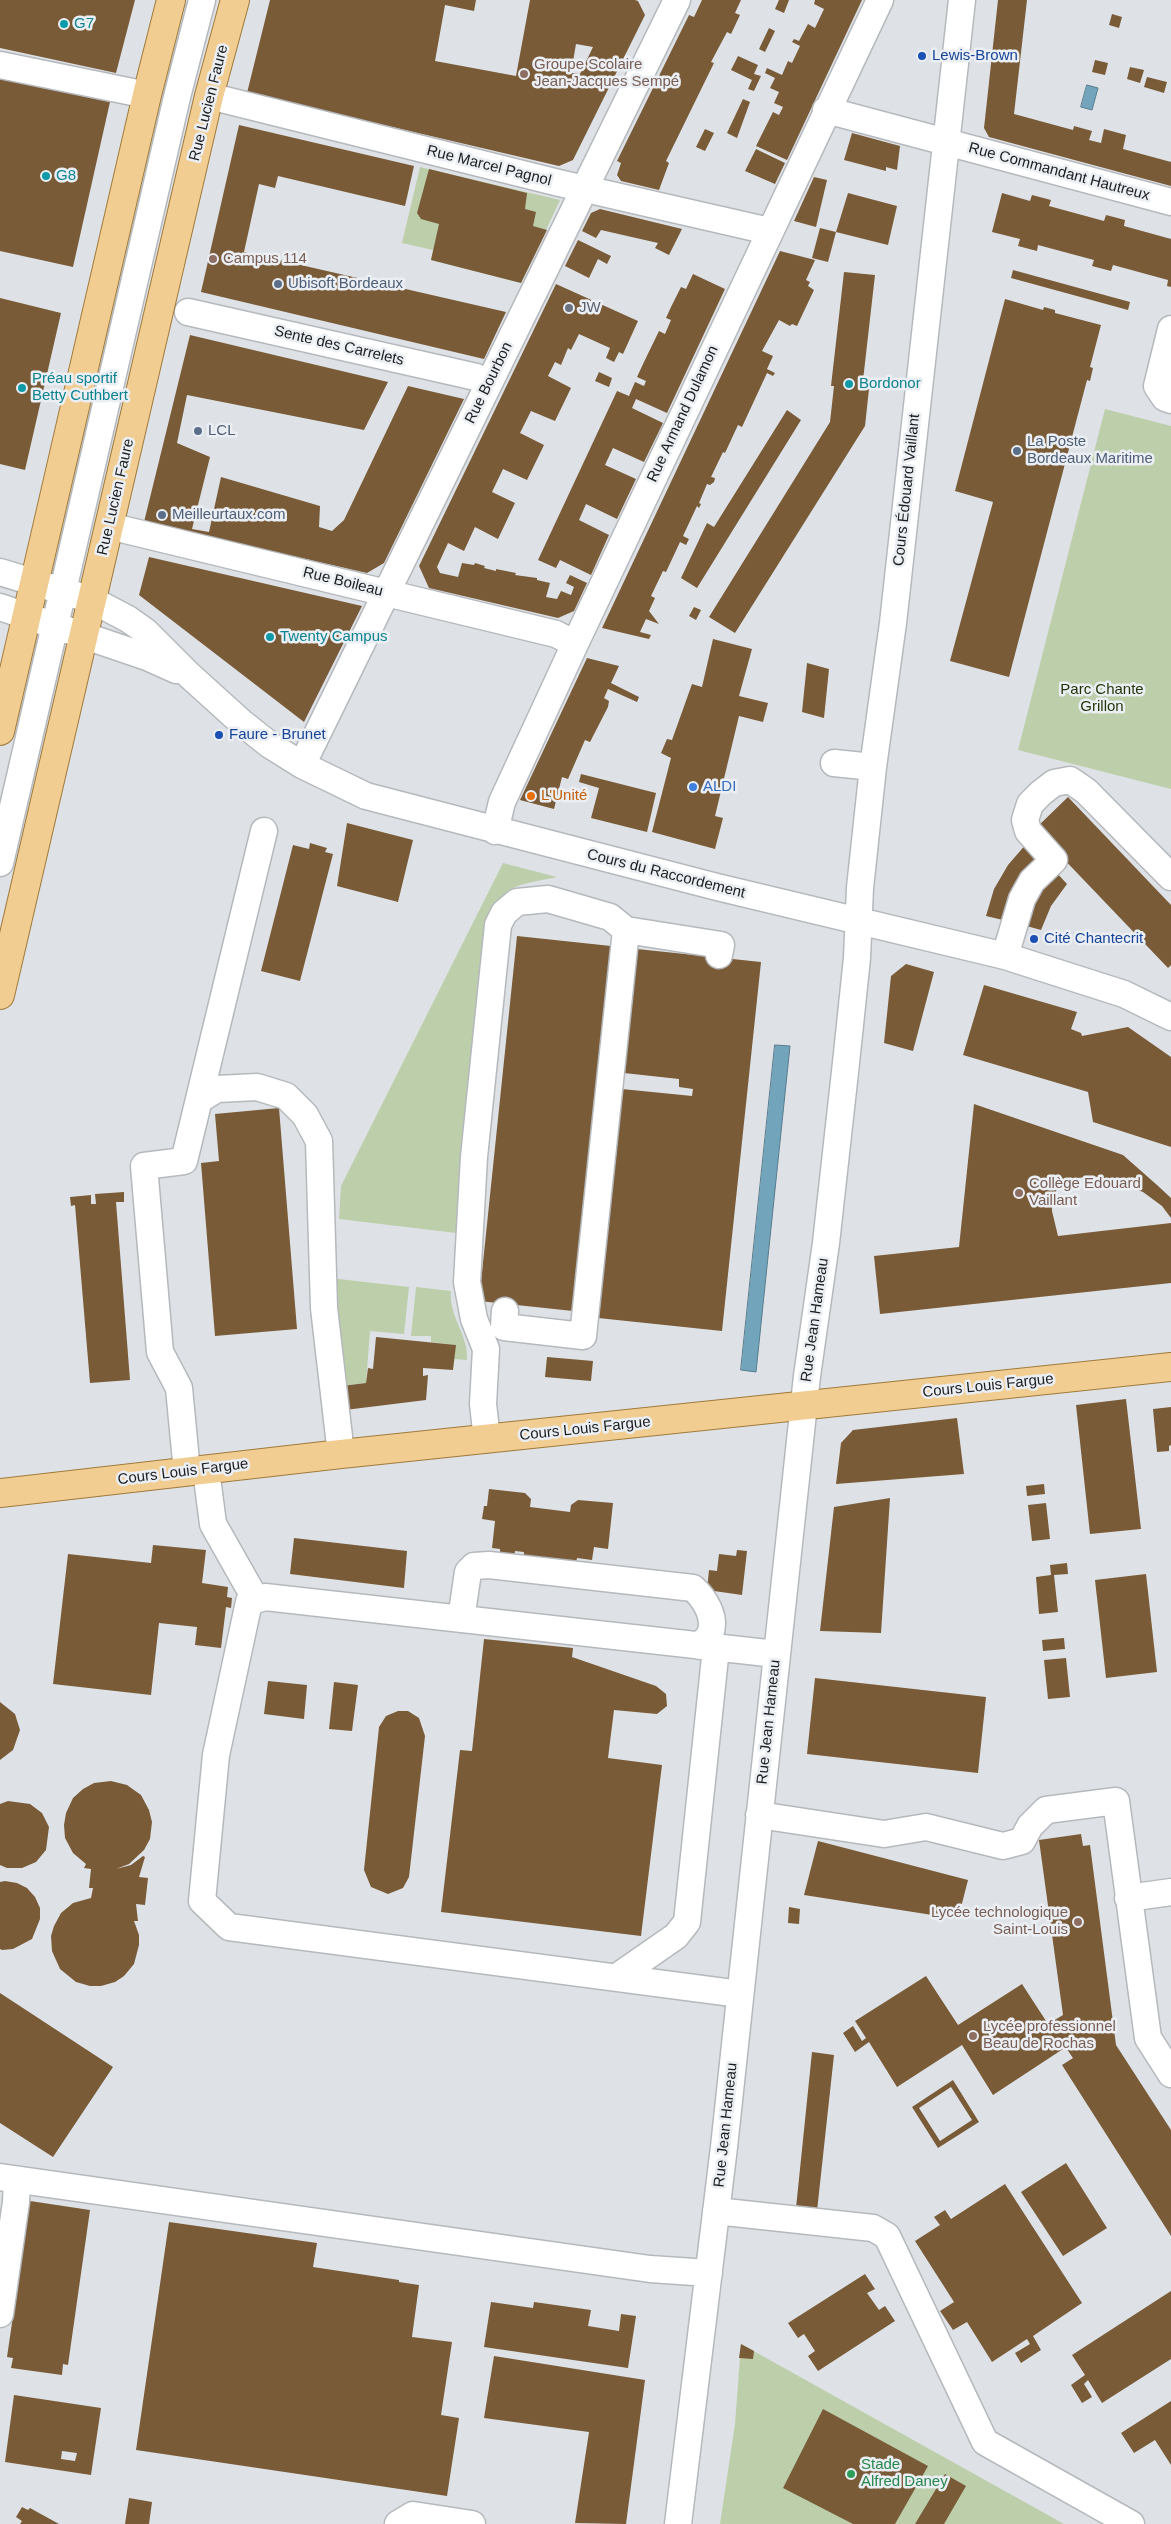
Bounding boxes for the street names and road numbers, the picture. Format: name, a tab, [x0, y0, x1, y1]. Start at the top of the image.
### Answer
street label: Rue Lucien Faure	[186, 43, 232, 163]
street label: Rue Commandant Hautreux	[966, 139, 1152, 205]
street label: Rue Marcel Pagnol	[425, 142, 553, 190]
street label: Sente des Carrelets	[272, 322, 406, 370]
street label: Rue Bourbon	[462, 339, 516, 427]
street label: Rue Armand Dulamon	[643, 343, 723, 485]
street label: Cours Édouard Vaillant	[890, 413, 924, 567]
street label: Rue Lucien Faure	[94, 437, 138, 557]
street label: Rue Boileau	[301, 563, 385, 601]
street label: Cours du Raccordement	[585, 846, 747, 902]
street label: Rue Jean Hameau	[797, 1257, 833, 1383]
street label: Cours Louis Fargue	[922, 1370, 1054, 1402]
street label: Cours Louis Fargue	[519, 1413, 651, 1445]
street label: Cours Louis Fargue	[117, 1455, 249, 1489]
street label: Rue Jean Hameau	[754, 1659, 784, 1785]
street label: Rue Jean Hameau	[711, 2062, 741, 2188]

